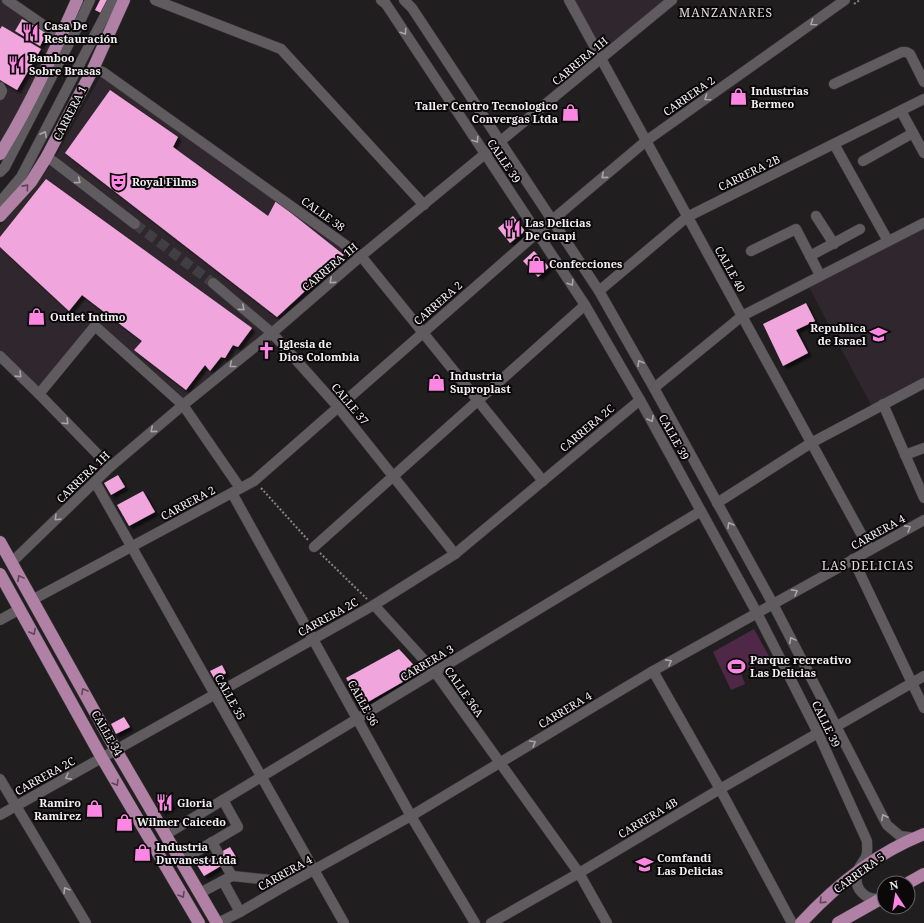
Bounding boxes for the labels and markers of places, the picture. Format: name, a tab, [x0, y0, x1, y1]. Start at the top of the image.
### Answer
place label: Casa De Restauración	[44, 18, 118, 46]
restaurant icon: Casa De Restauración	[21, 22, 41, 42]
place label: Bamboo Sobre Brasas	[29, 50, 101, 78]
restaurant icon: Bamboo Sobre Brasas	[6, 54, 26, 74]
place label: Industrias Bermeo	[751, 83, 809, 111]
shop icon: Industrias Bermeo	[728, 87, 748, 107]
place label: Taller Centro Tecnologico Convergas Ltda	[415, 98, 558, 126]
shop icon: Taller Centro Tecnologico Convergas Ltda	[561, 102, 581, 122]
theatre icon: Royal Films	[109, 172, 129, 192]
place label: Royal Films	[132, 174, 197, 189]
place label: Las Delicias De Guapi	[525, 215, 591, 243]
restaurant icon: Las Delicias De Guapi	[502, 219, 522, 239]
shop icon: Confecciones	[526, 254, 546, 274]
place label: Confecciones	[549, 256, 622, 271]
shop icon: Outlet Intimo	[27, 307, 47, 327]
place label: Outlet Intimo	[50, 309, 126, 324]
place label: Republica de Israel	[810, 320, 866, 348]
school or university icon: Republica de Israel	[869, 324, 889, 344]
place label: Iglesia de Dios Colombia	[279, 336, 360, 364]
church icon: Iglesia de Dios Colombia	[256, 340, 276, 360]
place label: Industria Suproplast	[450, 368, 511, 396]
shop icon: Industria Suproplast	[427, 372, 447, 392]
place label: Parque recreativo Las Delicias	[750, 652, 851, 680]
sports icon: Parque recreativo Las Delicias	[727, 656, 747, 676]
restaurant icon: Gloria	[154, 793, 174, 813]
place label: Ramiro Ramirez	[34, 795, 81, 823]
place label: Gloria	[177, 795, 213, 810]
shop icon: Ramiro Ramirez	[84, 799, 104, 819]
shop icon: Wilmer Caicedo	[114, 812, 134, 832]
place label: Wilmer Caicedo	[137, 814, 226, 829]
place label: Industria Duvanest Ltda	[156, 839, 237, 867]
shop icon: Industria Duvanest Ltda	[133, 843, 153, 863]
place label: Comfandi Las Delicias	[657, 850, 723, 878]
school or university icon: Comfandi Las Delicias	[634, 854, 654, 874]

